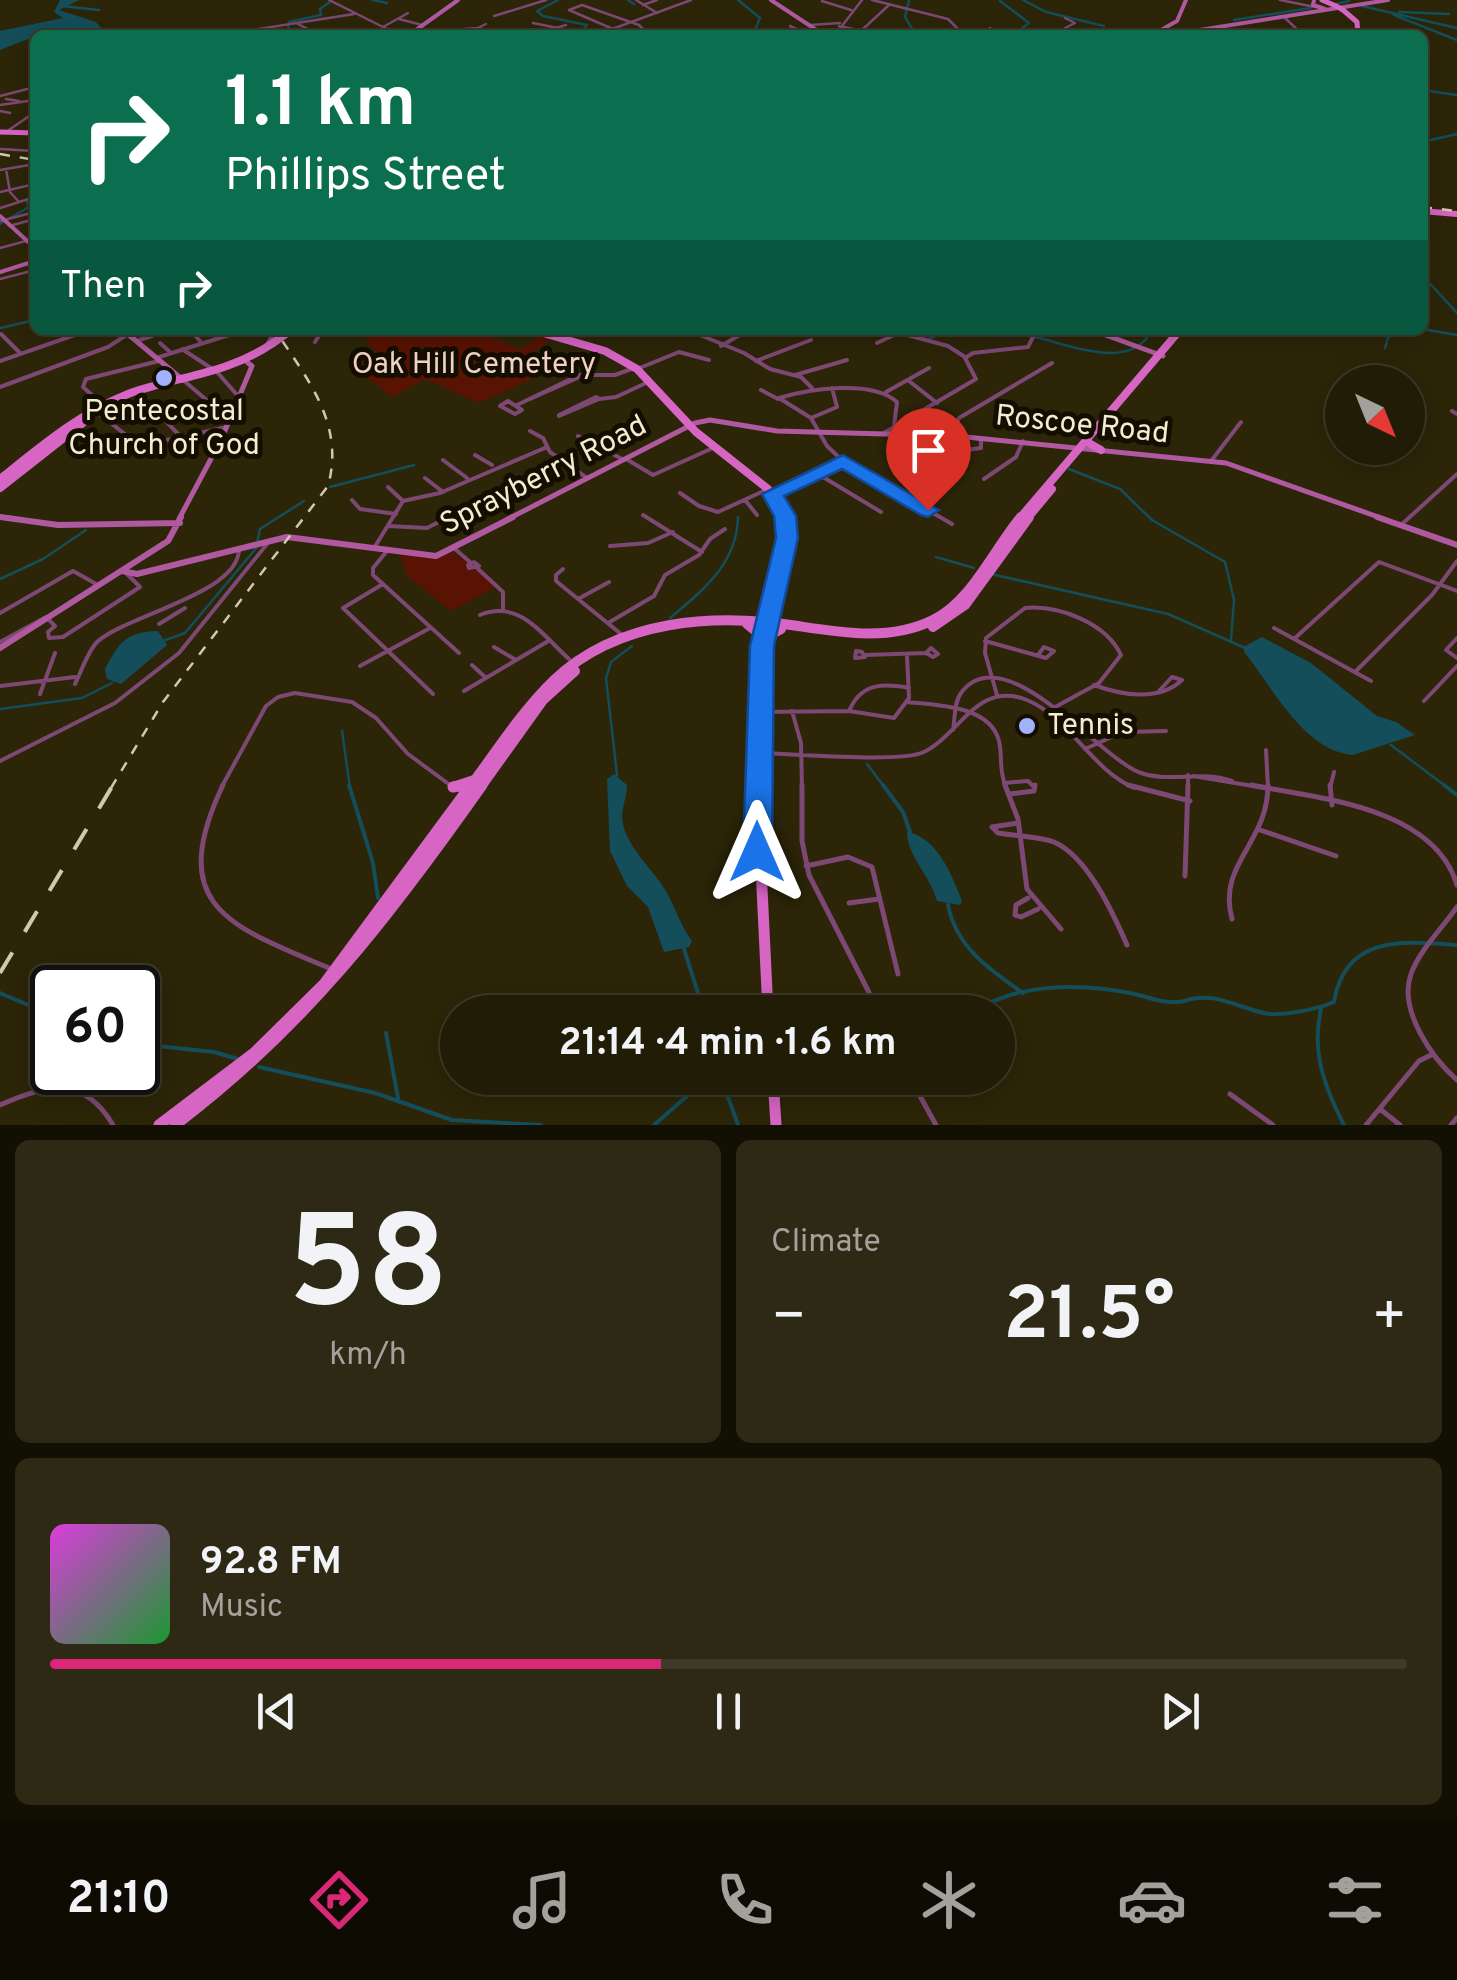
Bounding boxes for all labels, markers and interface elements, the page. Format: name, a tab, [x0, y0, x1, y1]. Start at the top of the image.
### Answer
text: 1.1 km	[225, 62, 416, 151]
icon: right	[60, 70, 190, 200]
text: Phillips Street	[225, 149, 506, 206]
icon: right	[166, 260, 221, 315]
text: Then	[60, 263, 146, 312]
park label: Oak Hill Cemetery	[352, 347, 596, 384]
north arrow	[1325, 365, 1425, 465]
map controls	[1325, 365, 1425, 465]
marker: Pentecostal Church of God	[153, 367, 175, 389]
place label: Pentecostal Church of God	[68, 394, 260, 465]
street label: Roscoe Road	[993, 398, 1171, 454]
street label: Sprayberry Road	[434, 408, 654, 544]
pin	[886, 408, 971, 511]
icon: arrive	[901, 423, 956, 478]
place label: Tennis	[1047, 708, 1134, 745]
marker: Tennis	[1016, 715, 1038, 737]
position arrow	[705, 800, 809, 904]
speed limit sign: 60	[30, 965, 160, 1095]
text: 21:14 · 4 min · 1.6 km	[559, 1020, 896, 1069]
text: 58	[287, 1188, 449, 1353]
text: Climate	[771, 1223, 881, 1263]
text: 21.5°	[1003, 1271, 1175, 1366]
text: −	[771, 1284, 806, 1354]
text: +	[1372, 1284, 1407, 1354]
text: km/h	[329, 1336, 407, 1376]
text: 92.8 FM	[200, 1539, 342, 1588]
text: Music	[200, 1588, 283, 1628]
icon: previous	[249, 1684, 304, 1739]
icon: pause	[701, 1684, 756, 1739]
icon: next	[1153, 1684, 1208, 1739]
icon: directions	[304, 1865, 374, 1935]
icon: music	[507, 1865, 577, 1935]
icon: phone	[710, 1865, 780, 1935]
icon: climate	[914, 1865, 984, 1935]
icon: car	[1117, 1865, 1187, 1935]
icon: filters	[1320, 1865, 1390, 1935]
text: 21:10	[67, 1872, 171, 1929]

